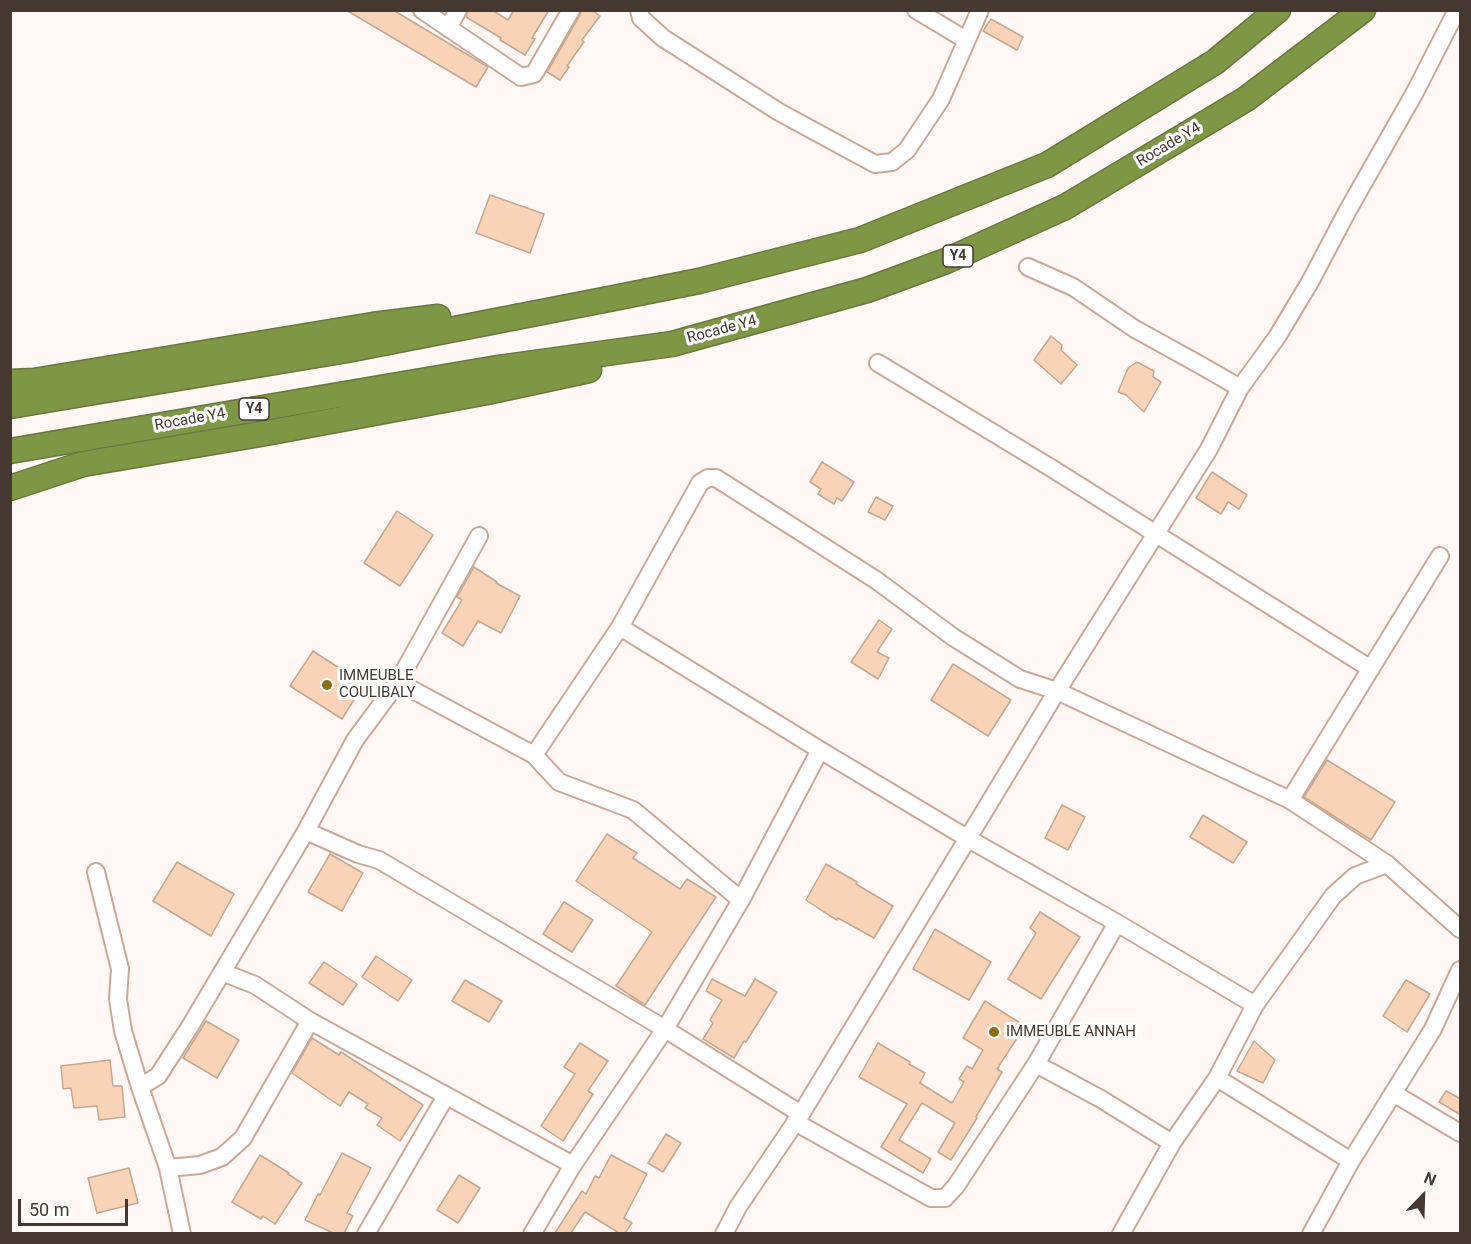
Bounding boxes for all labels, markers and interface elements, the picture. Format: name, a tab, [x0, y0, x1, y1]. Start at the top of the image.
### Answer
street label: Rocade Y4	[1134, 119, 1204, 171]
road number: Y4	[943, 245, 973, 267]
street label: Rocade Y4	[685, 312, 759, 348]
road number: Y4	[239, 398, 269, 420]
street label: Rocade Y4	[153, 405, 227, 435]
place label: IMMEUBLE COULIBALY	[339, 667, 415, 702]
marker: IMMEUBLE COULIBALY	[320, 678, 334, 692]
place label: IMMEUBLE ANNAH	[1006, 1023, 1136, 1041]
marker: IMMEUBLE ANNAH	[987, 1025, 1001, 1039]
north arrow	[1393, 1166, 1453, 1226]
text: N	[1421, 1168, 1439, 1190]
scale bar	[21, 1187, 130, 1225]
text: 50 m	[29, 1199, 69, 1220]

